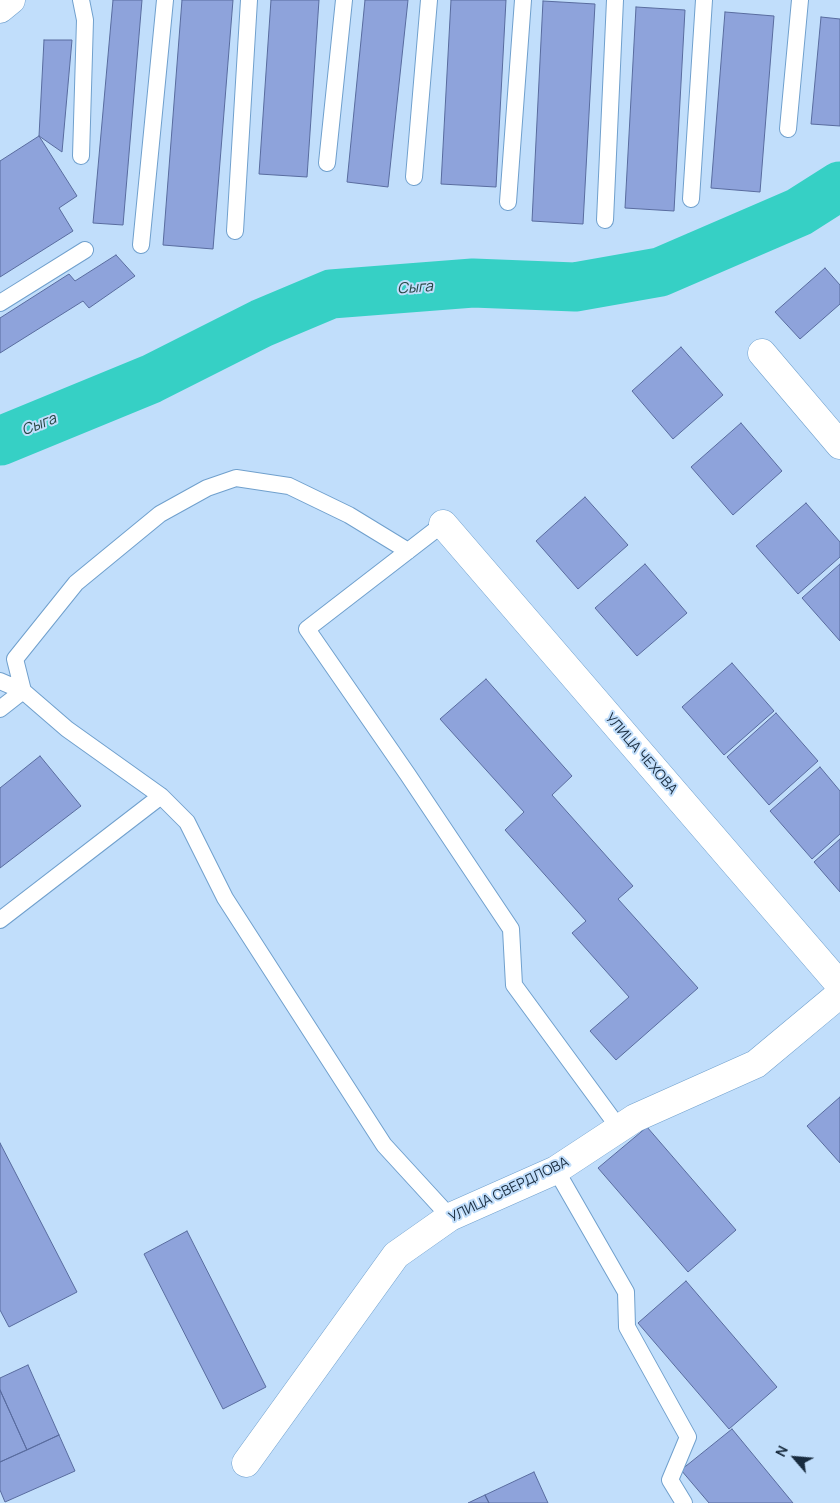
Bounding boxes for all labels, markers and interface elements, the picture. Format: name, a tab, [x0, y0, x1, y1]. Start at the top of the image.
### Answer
water label: Сыга	[397, 278, 433, 298]
water label: Сыга	[19, 410, 59, 440]
street label: УЛИЦА ЧЕХОВА	[601, 710, 681, 798]
street label: УЛИЦА СВЕРДЛОВА	[446, 1154, 572, 1226]
north arrow	[770, 1433, 820, 1483]
text: N	[770, 1442, 792, 1460]

